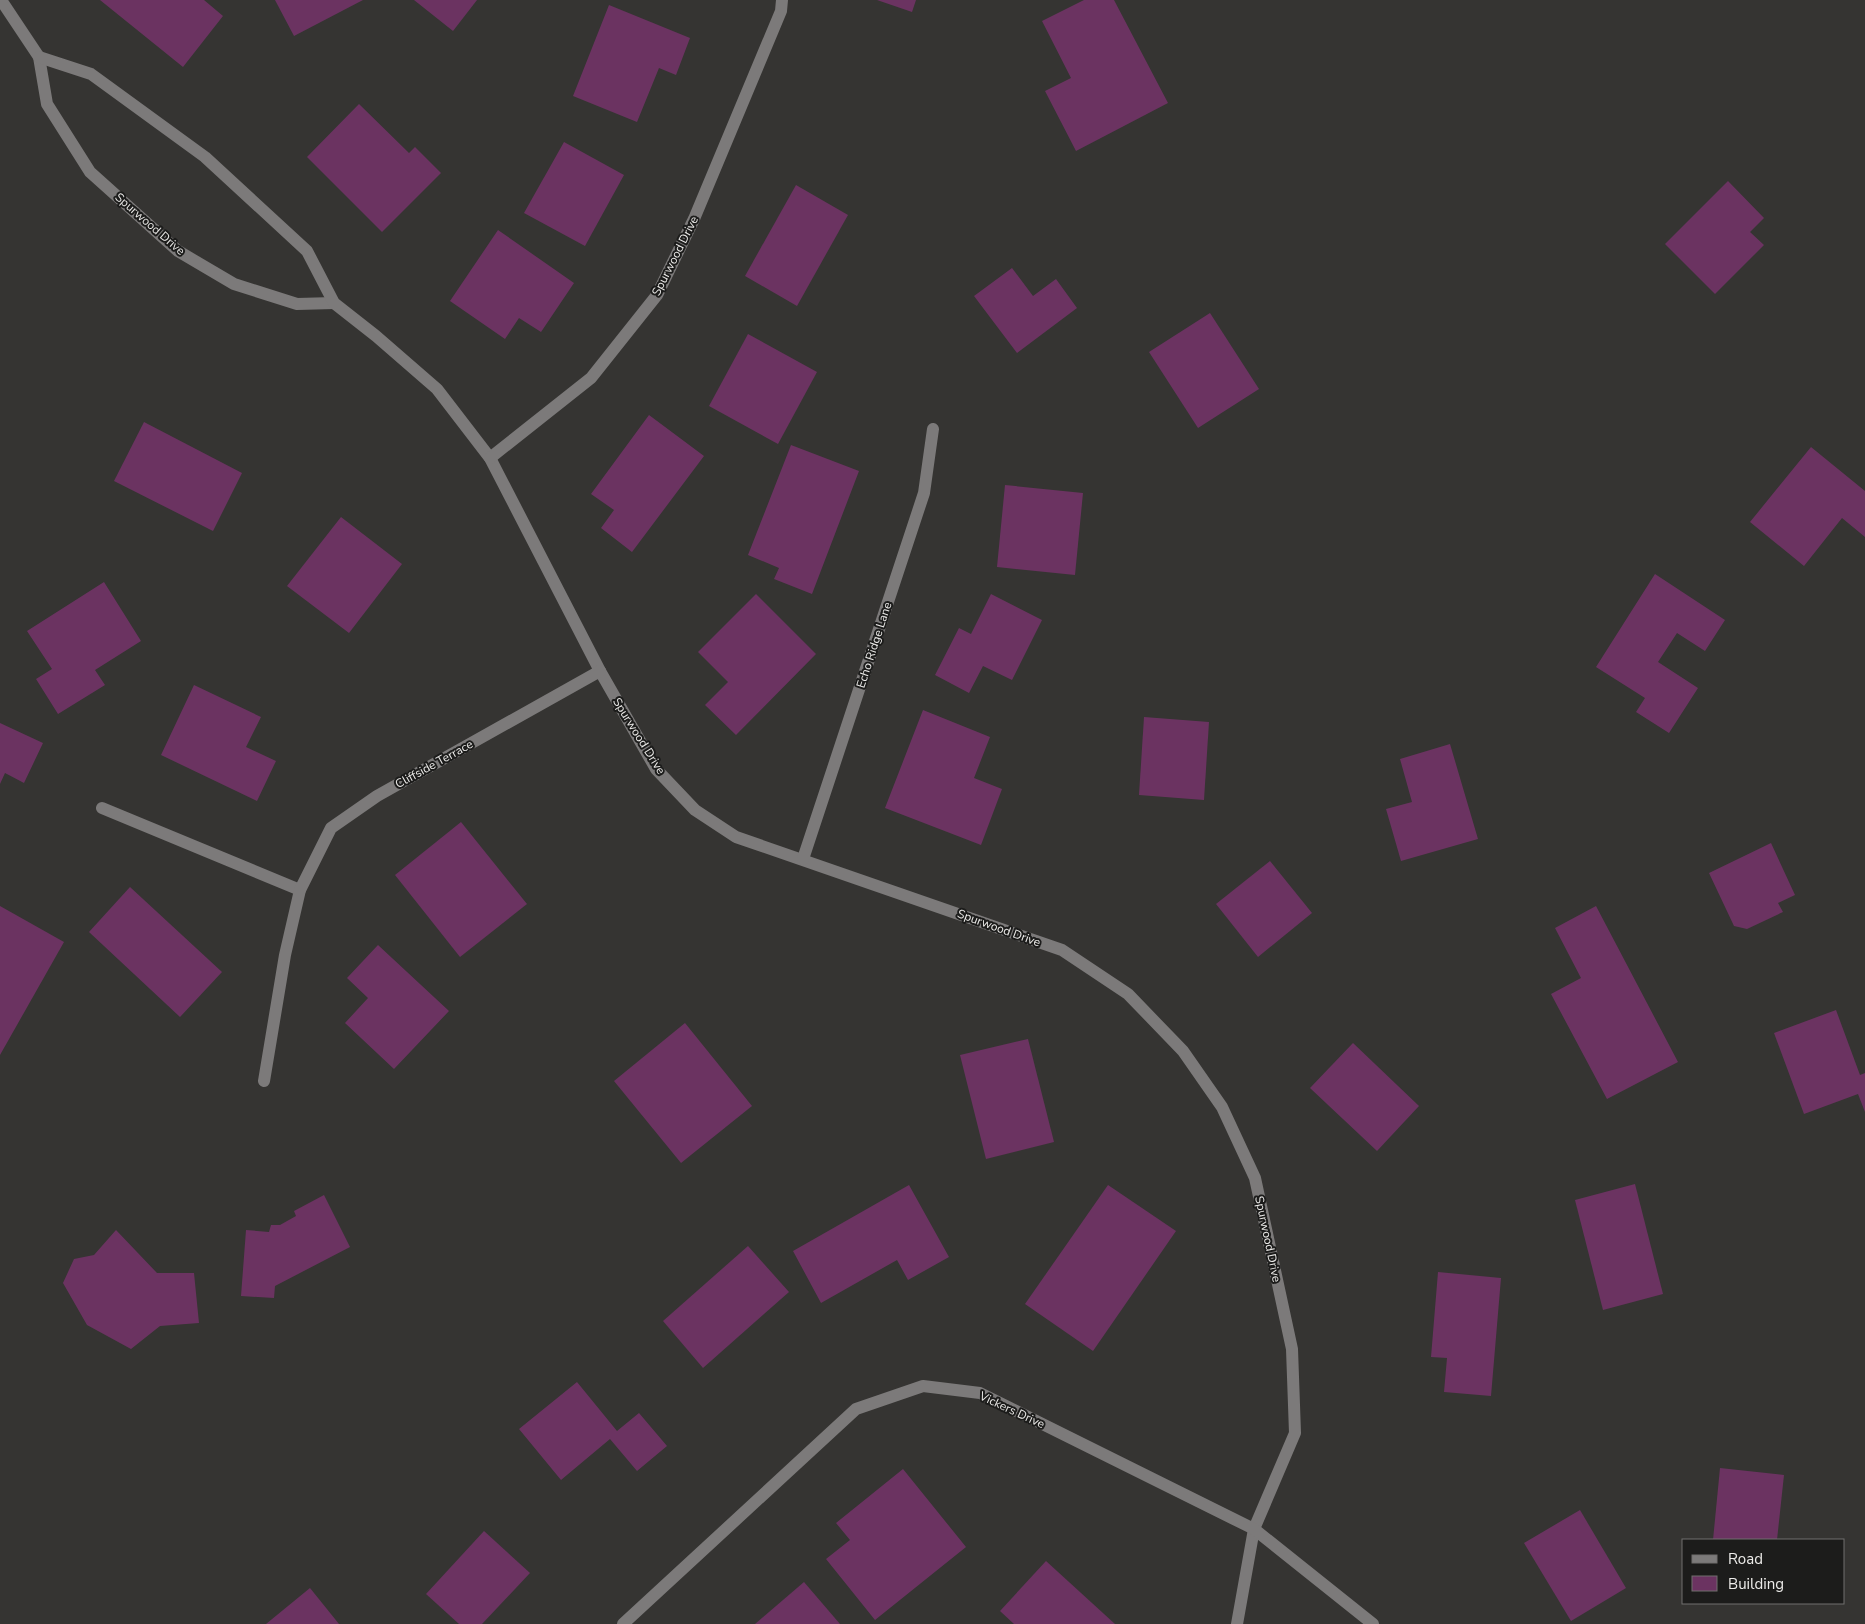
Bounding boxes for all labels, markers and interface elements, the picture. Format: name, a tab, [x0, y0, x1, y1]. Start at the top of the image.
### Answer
street label: Spurwood Drive	[112, 189, 188, 259]
street label: Spurwood Drive	[648, 213, 702, 299]
street label: Echo Ridge Lane	[853, 600, 895, 690]
street label: Spurwood Drive	[609, 695, 669, 777]
street label: Cliffside Terrace	[392, 736, 476, 792]
street label: Spurwood Drive	[955, 905, 1043, 951]
street label: Spurwood Drive	[1251, 1194, 1285, 1284]
street label: Vickers Drive	[976, 1387, 1047, 1432]
legend	[1682, 1539, 1845, 1604]
text: Road	[1728, 1549, 1763, 1569]
text: Building	[1728, 1574, 1784, 1594]

